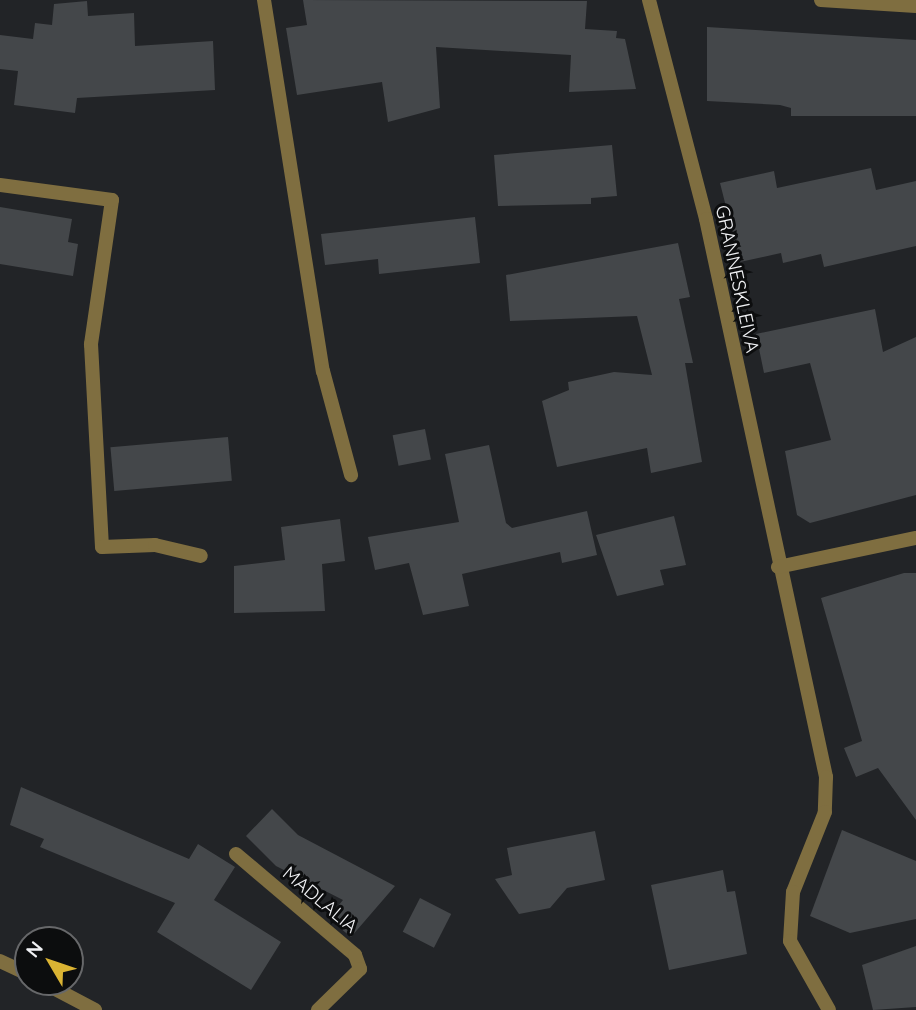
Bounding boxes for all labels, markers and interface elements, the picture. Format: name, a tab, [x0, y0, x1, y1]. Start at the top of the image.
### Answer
street label: GRANNESKLEIVA	[710, 203, 764, 355]
street label: MADLALIA	[278, 862, 362, 938]
north arrow	[14, 926, 84, 996]
text: N	[21, 936, 48, 962]

